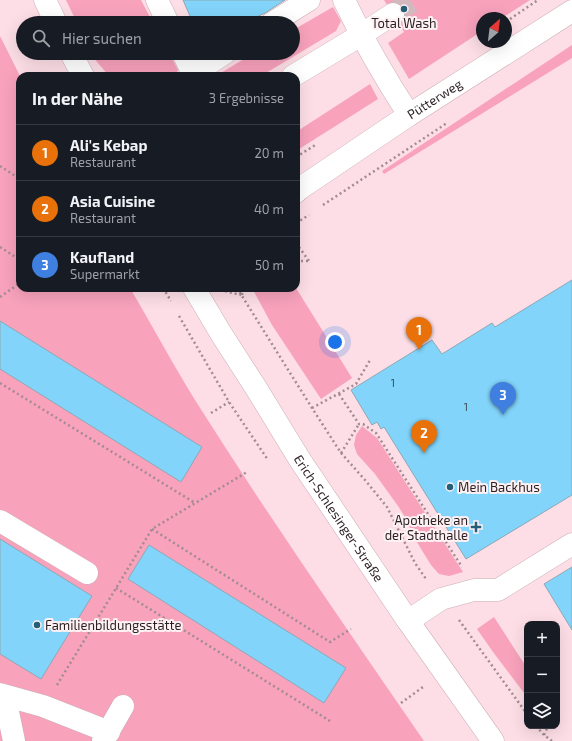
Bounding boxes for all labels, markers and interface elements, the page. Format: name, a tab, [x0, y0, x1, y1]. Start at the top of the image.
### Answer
marker: Total Wash	[399, 4, 409, 14]
north arrow	[476, 12, 512, 48]
place label: Total Wash	[371, 15, 437, 31]
search box	[16, 16, 300, 60]
icon: search	[30, 27, 52, 49]
text: Hier suchen	[62, 29, 142, 47]
street label: Pütterweg	[404, 75, 465, 122]
text: In der Nähe	[32, 88, 123, 108]
text: 3 Ergebnisse	[209, 90, 284, 106]
text: Ali's Kebap	[70, 136, 147, 154]
text: 1	[42, 145, 48, 161]
text: 20 m	[255, 145, 284, 161]
text: Restaurant	[70, 154, 136, 170]
text: Asia Cuisine	[70, 192, 155, 210]
text: 2	[41, 201, 49, 217]
text: 40 m	[254, 201, 284, 217]
text: Restaurant	[70, 210, 136, 226]
text: Kaufland	[70, 248, 134, 266]
text: 3	[41, 257, 49, 273]
text: 50 m	[255, 257, 284, 273]
text: Supermarkt	[70, 266, 140, 282]
pin: 1	[406, 317, 432, 350]
your location	[325, 332, 345, 352]
house number: 1	[391, 376, 395, 389]
pin: 3	[490, 382, 516, 415]
house number: 1	[464, 400, 468, 413]
pin: 2	[411, 420, 437, 453]
street label: Erich-Schlesinger-Straße	[291, 452, 387, 585]
place label: Mein Backhus	[458, 479, 540, 495]
marker: Mein Backhus	[445, 482, 455, 492]
place label: Apotheke an der Stadthalle	[385, 512, 468, 543]
marker: Apotheke an der Stadthalle	[471, 522, 481, 532]
place label: Familienbildungsstätte	[45, 617, 181, 633]
marker: Familienbildungsstätte	[32, 620, 42, 630]
map controls	[524, 621, 560, 729]
button: +	[524, 621, 560, 657]
button: −	[524, 657, 560, 693]
button: layers	[524, 693, 560, 729]

